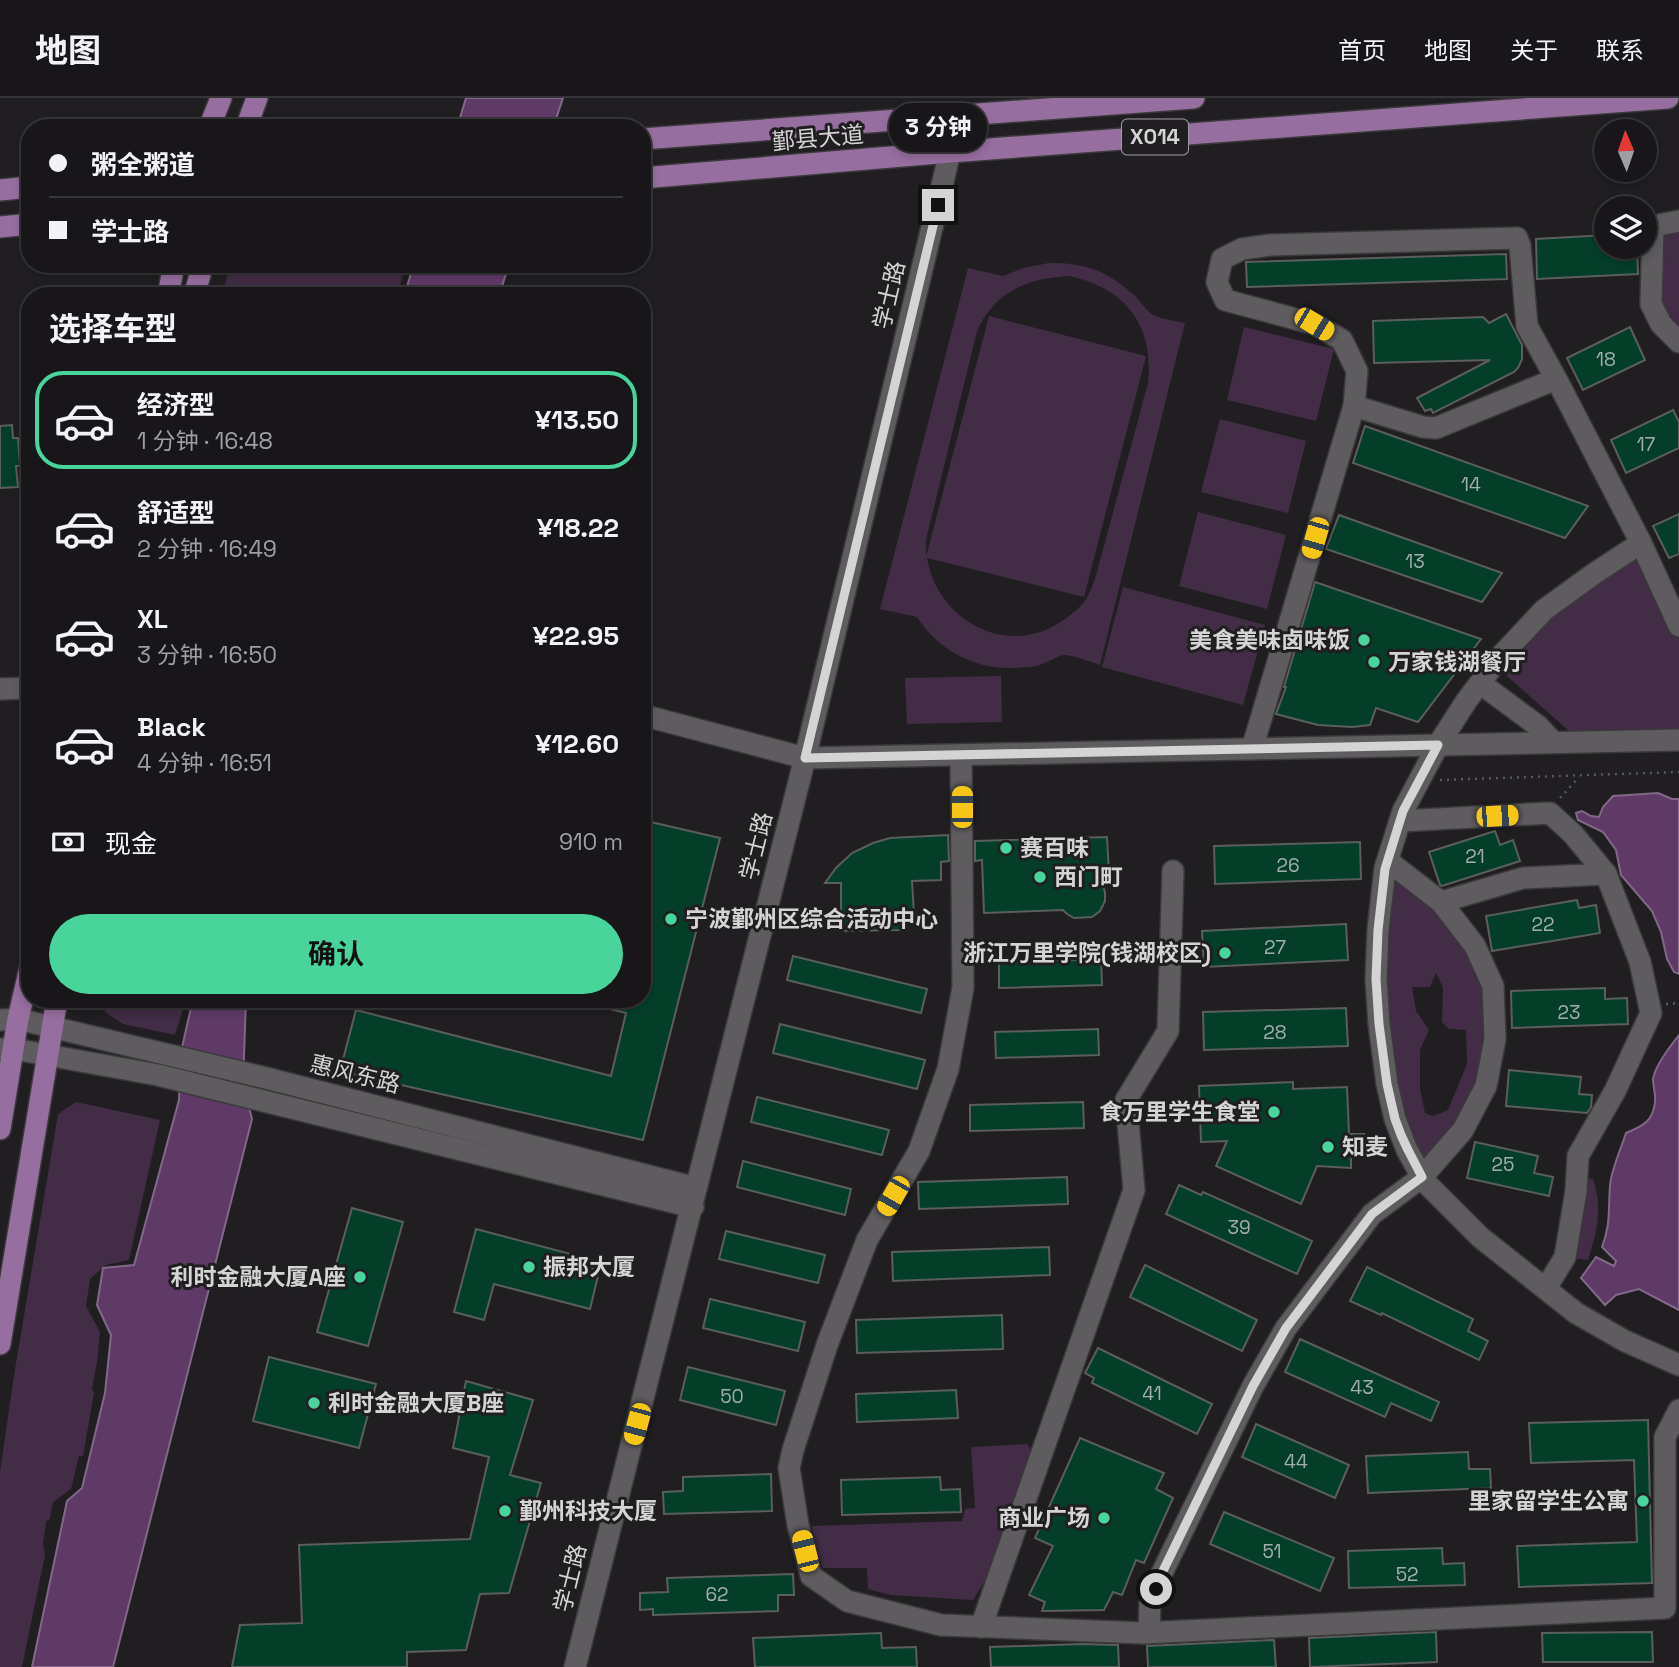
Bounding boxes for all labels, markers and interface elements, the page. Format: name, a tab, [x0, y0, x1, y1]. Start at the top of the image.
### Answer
text: 地图	[35, 30, 101, 72]
text: 首页	[1338, 35, 1386, 66]
text: 地图	[1424, 35, 1472, 66]
text: 关于	[1510, 35, 1558, 66]
text: 联系	[1596, 35, 1644, 66]
callout: 3 分钟	[889, 104, 987, 153]
text: 3 分钟	[905, 112, 971, 142]
street label: 鄞县大道	[771, 119, 865, 157]
north arrow	[1594, 119, 1657, 182]
map controls	[1594, 119, 1657, 259]
road number: X014	[1122, 120, 1188, 154]
text: 粥全粥道	[91, 148, 195, 182]
route end	[922, 189, 954, 221]
button: layers	[1594, 196, 1657, 259]
text: 学士路	[91, 215, 169, 249]
street label: 学士路	[867, 258, 911, 332]
car	[1291, 304, 1338, 344]
text: 选择车型	[49, 309, 177, 349]
house number: 18	[1596, 347, 1616, 372]
text: 经济型	[137, 388, 215, 422]
icon: car	[53, 389, 116, 452]
text: ¥13.50	[535, 403, 619, 437]
text: 1 分钟 · 16:48	[137, 426, 273, 456]
house number: 17	[1637, 432, 1656, 457]
house number: 14	[1461, 472, 1481, 497]
text: 舒适型	[137, 496, 215, 530]
icon: car	[53, 497, 116, 560]
text: ¥18.22	[537, 511, 619, 545]
car	[1300, 515, 1331, 561]
text: 2 分钟 · 16:49	[137, 534, 277, 564]
house number: 13	[1405, 549, 1425, 574]
text: XL	[137, 602, 168, 636]
icon: car	[53, 605, 116, 668]
text: ¥22.95	[533, 619, 619, 653]
place label: 美食美味卤味饭	[1189, 625, 1350, 655]
marker: 美食美味卤味饭	[1356, 632, 1372, 648]
text: 3 分钟 · 16:50	[137, 640, 277, 670]
place label: 万家钱湖餐厅	[1388, 647, 1526, 677]
marker: 万家钱湖餐厅	[1366, 654, 1382, 670]
text: Black	[137, 710, 206, 744]
icon: car	[53, 713, 116, 776]
text: ¥12.60	[535, 727, 619, 761]
text: 4 分钟 · 16:51	[137, 748, 272, 778]
car	[952, 786, 973, 828]
car	[1476, 804, 1519, 828]
street label: 学士路	[733, 809, 779, 883]
icon: cash	[49, 823, 87, 861]
text: 现金	[105, 827, 157, 861]
text: 910 m	[559, 827, 623, 857]
place label: 赛百味	[1020, 833, 1089, 863]
marker: 赛百味	[998, 840, 1014, 856]
house number: 21	[1465, 844, 1485, 869]
house number: 26	[1276, 853, 1300, 878]
place label: 西门町	[1054, 862, 1123, 892]
marker: 西门町	[1032, 869, 1048, 885]
place label: 宁波鄞州区综合活动中心	[685, 904, 938, 934]
marker: 宁波鄞州区综合活动中心	[663, 911, 679, 927]
house number: 22	[1532, 912, 1554, 937]
button: 确认	[49, 914, 623, 994]
house number: 27	[1264, 935, 1286, 960]
place label: 浙江万里学院(钱湖校区)	[963, 938, 1211, 968]
marker: 浙江万里学院(钱湖校区)	[1217, 945, 1233, 961]
house number: 23	[1558, 1000, 1580, 1025]
house number: 28	[1263, 1020, 1287, 1045]
street label: 惠风东路	[307, 1048, 403, 1100]
place label: 食万里学生食堂	[1099, 1097, 1260, 1127]
marker: 食万里学生食堂	[1266, 1104, 1282, 1120]
place label: 知麦	[1342, 1132, 1388, 1162]
marker: 知麦	[1320, 1139, 1336, 1155]
house number: 25	[1492, 1152, 1514, 1177]
car	[874, 1173, 913, 1219]
house number: 39	[1227, 1215, 1251, 1240]
place label: 振邦大厦	[543, 1252, 635, 1282]
marker: 振邦大厦	[521, 1259, 537, 1275]
place label: 利时金融大厦A座	[170, 1262, 346, 1292]
marker: 利时金融大厦A座	[352, 1269, 368, 1285]
house number: 43	[1350, 1375, 1374, 1400]
house number: 41	[1142, 1381, 1162, 1406]
house number: 50	[720, 1384, 744, 1409]
place label: 利时金融大厦B座	[328, 1388, 504, 1418]
marker: 利时金融大厦B座	[306, 1395, 322, 1411]
car	[622, 1401, 653, 1447]
house number: 44	[1284, 1449, 1308, 1474]
place label: 里家留学生公寓	[1468, 1486, 1629, 1516]
marker: 里家留学生公寓	[1635, 1493, 1651, 1509]
place label: 鄞州科技大厦	[519, 1496, 657, 1526]
marker: 鄞州科技大厦	[497, 1503, 513, 1519]
place label: 商业广场	[998, 1503, 1090, 1533]
marker: 商业广场	[1096, 1510, 1112, 1526]
car	[790, 1528, 821, 1574]
house number: 51	[1262, 1539, 1282, 1564]
street label: 学士路	[547, 1541, 593, 1615]
house number: 52	[1396, 1562, 1418, 1587]
route start	[1140, 1573, 1172, 1605]
house number: 62	[705, 1582, 729, 1607]

